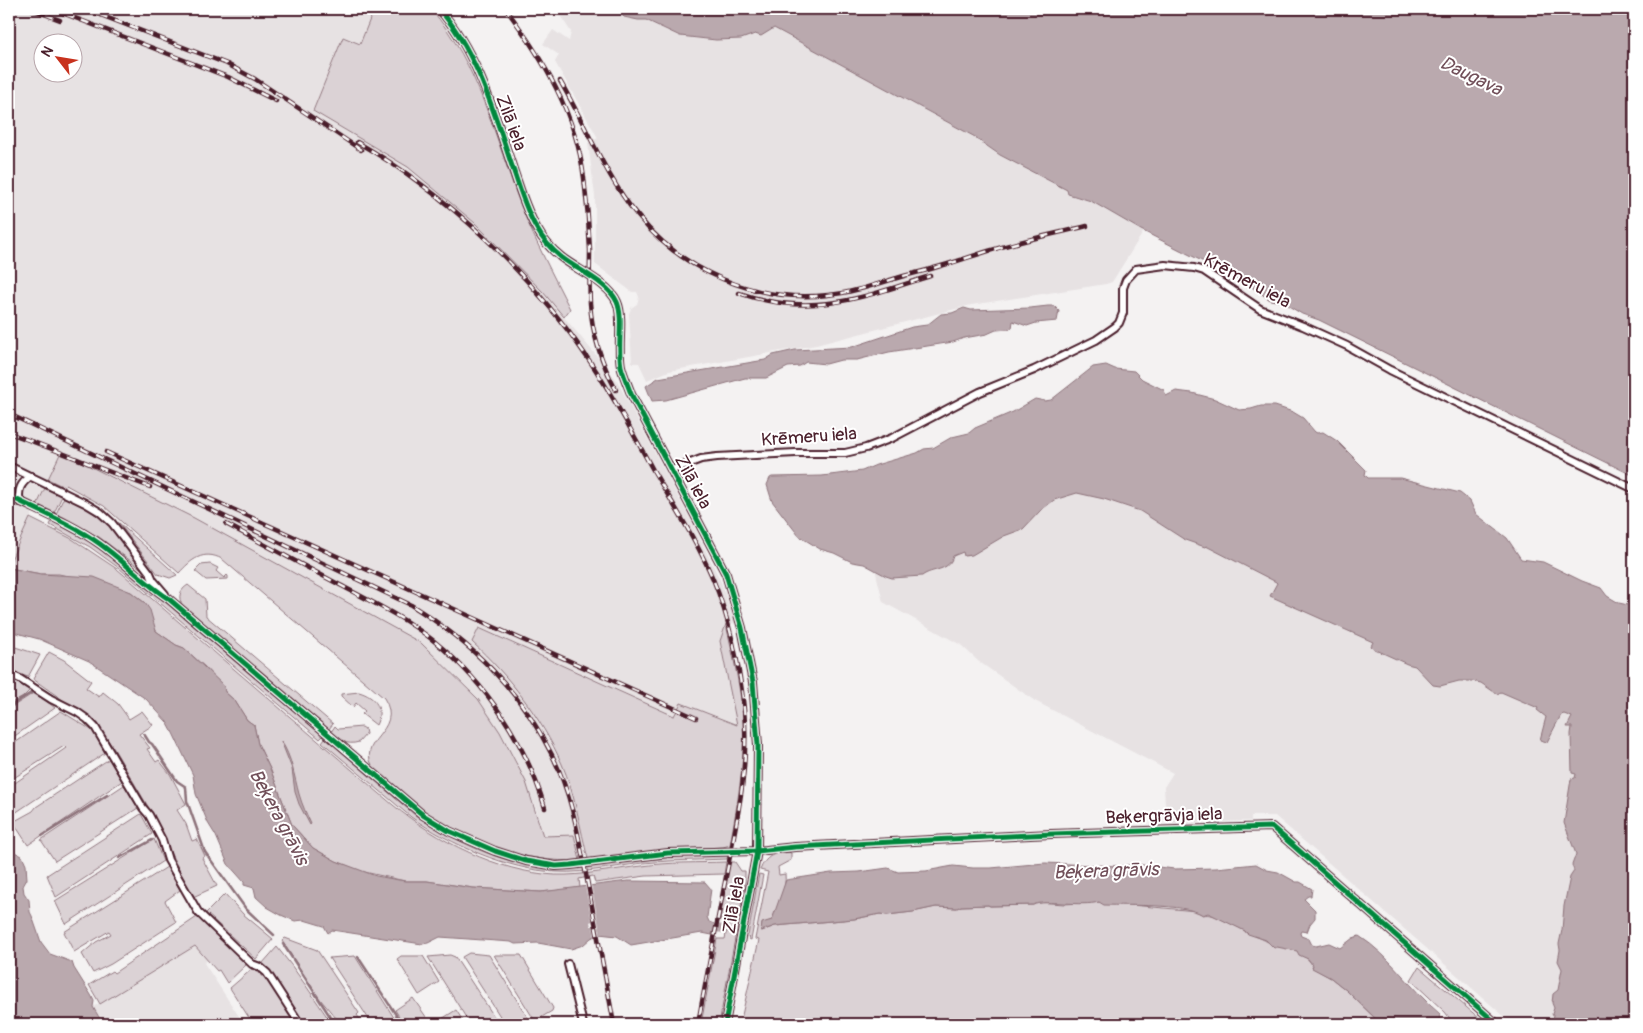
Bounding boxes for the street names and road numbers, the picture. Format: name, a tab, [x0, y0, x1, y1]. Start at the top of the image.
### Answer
street label: Zilā iela	[490, 92, 532, 154]
street label: Krēmeru iela	[1199, 248, 1295, 314]
street label: Krēmeru iela	[760, 422, 858, 452]
street label: Zilā iela	[669, 451, 717, 513]
street label: Beķergrāvja iela	[1105, 802, 1223, 830]
street label: Zilā iela	[718, 875, 750, 935]

